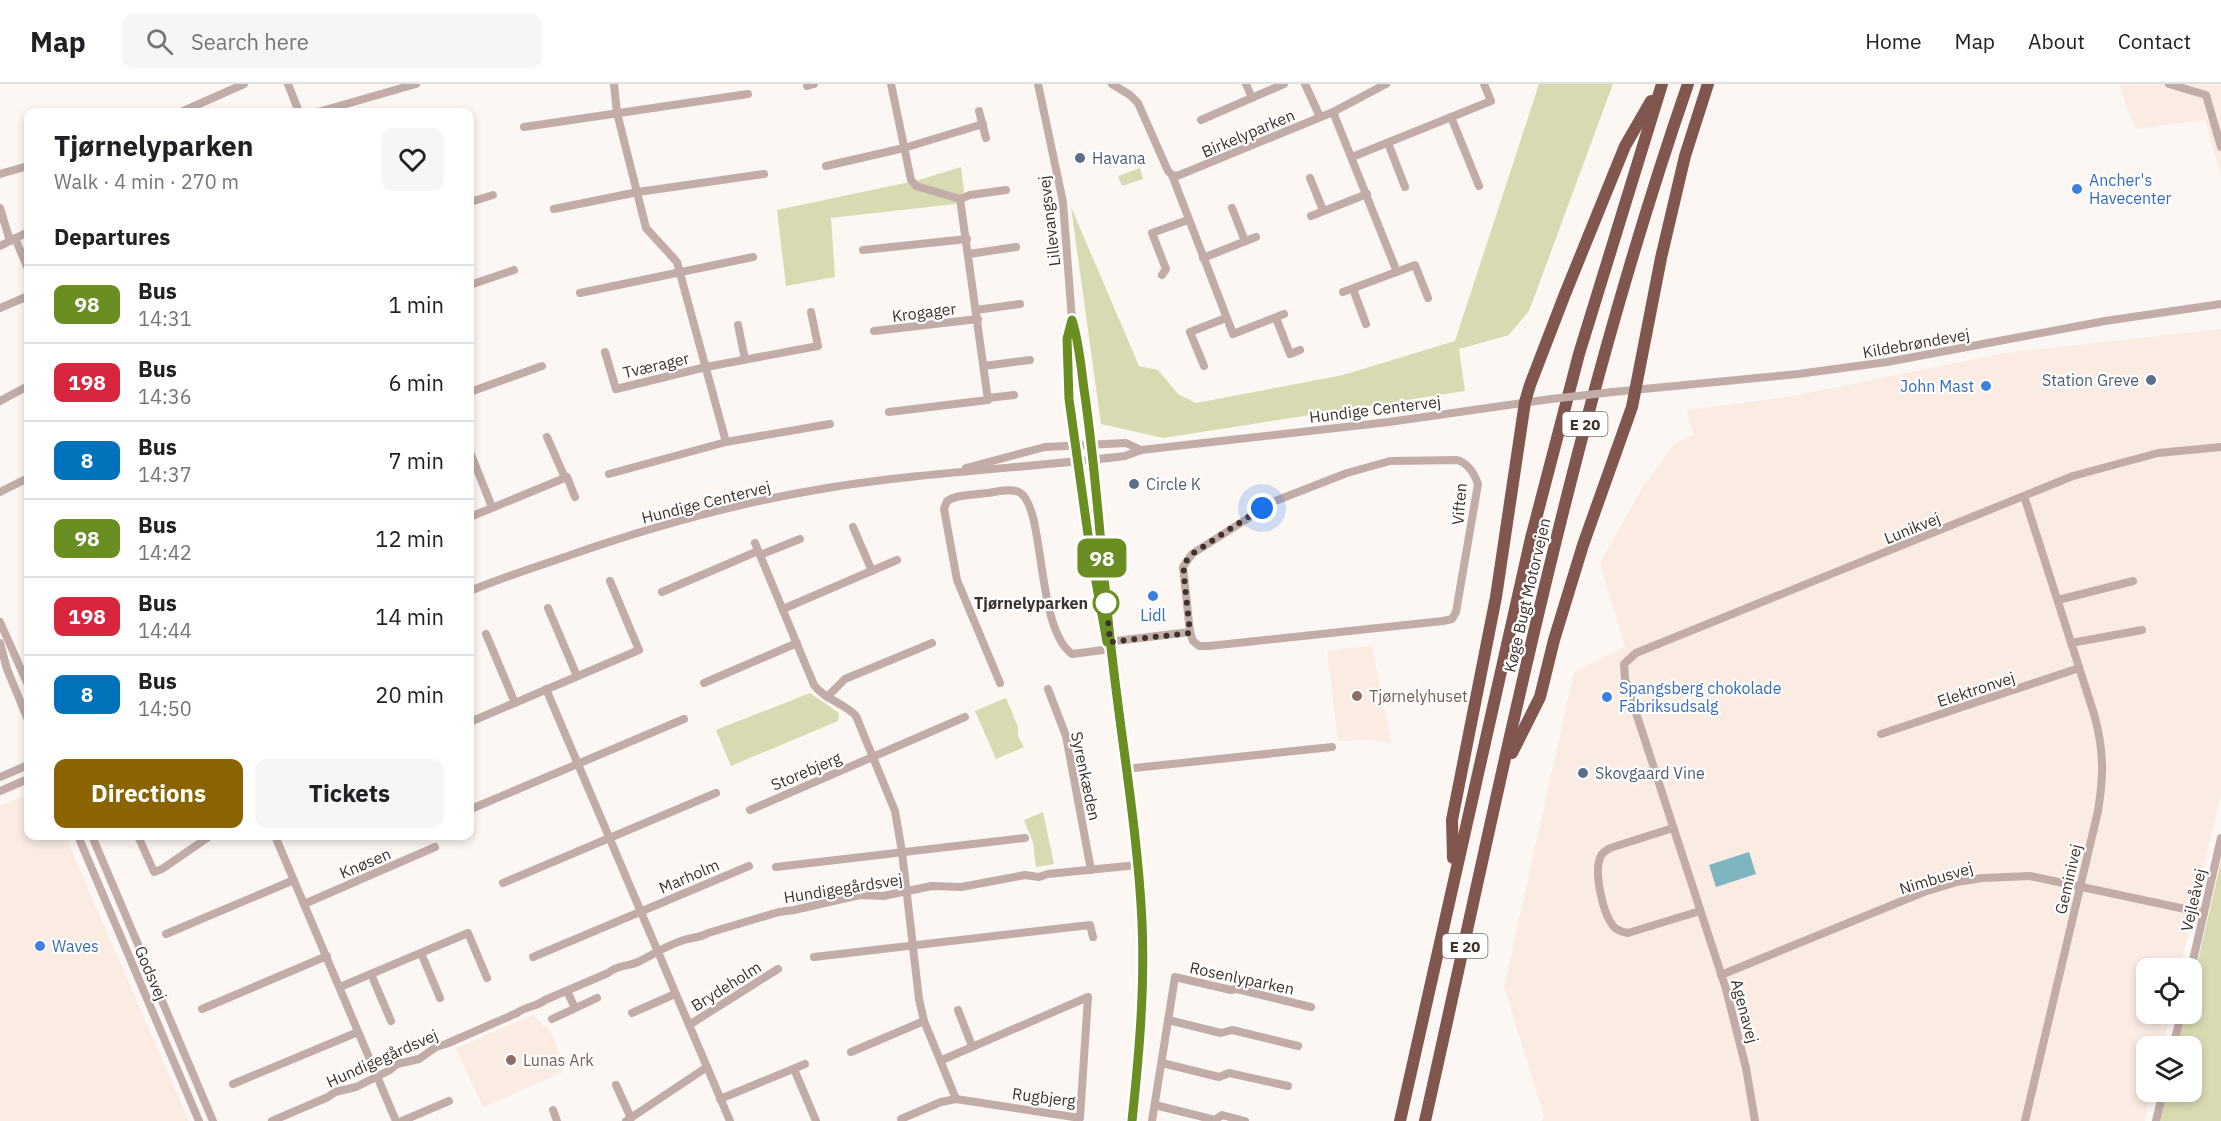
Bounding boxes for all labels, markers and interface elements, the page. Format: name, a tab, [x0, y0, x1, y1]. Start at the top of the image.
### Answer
search box	[122, 14, 542, 68]
text: Map	[30, 23, 86, 60]
icon: search	[143, 25, 176, 58]
text: Search here	[191, 27, 309, 56]
text: Home	[1865, 27, 1922, 55]
text: Map	[1955, 27, 1995, 55]
text: About	[2028, 27, 2085, 55]
text: Contact	[2118, 27, 2191, 55]
street label: Birkelyparken	[1198, 104, 1298, 162]
text: Tjørnelyparken	[54, 127, 253, 164]
button: heart	[381, 128, 444, 191]
place label: Havana	[1092, 148, 1146, 168]
marker: Havana	[1073, 151, 1087, 165]
text: Walk · 4 min · 270 m	[54, 168, 239, 195]
place label: Ancher's Havecenter	[2089, 170, 2171, 208]
street label: Lillevangsvej	[1034, 175, 1064, 267]
marker: Ancher's Havecenter	[2070, 182, 2084, 196]
text: Departures	[54, 222, 170, 251]
text: Bus	[138, 276, 177, 305]
text: 98	[74, 290, 100, 318]
text: 1 min	[388, 290, 444, 319]
street label: Krogager	[891, 298, 957, 326]
text: 14:31	[138, 305, 192, 332]
street label: Kildebrøndevej	[1861, 324, 1971, 362]
street label: Tværager	[621, 348, 691, 382]
text: Bus	[138, 354, 177, 383]
text: 198	[68, 368, 106, 396]
text: 6 min	[388, 368, 444, 397]
place label: Station Greve	[2042, 370, 2139, 390]
marker: Station Greve	[2144, 373, 2158, 387]
place label: John Mast	[1900, 376, 1974, 396]
marker: John Mast	[1979, 379, 1993, 393]
text: 14:36	[138, 383, 192, 410]
street label: Hundige Centervej	[1308, 391, 1442, 427]
road number: E 20	[1562, 412, 1608, 436]
text: Bus	[138, 432, 177, 461]
text: 8	[81, 446, 93, 474]
text: 7 min	[388, 446, 444, 475]
text: 14:37	[138, 461, 192, 488]
place label: Circle K	[1146, 474, 1201, 494]
street label: Hundige Centervej	[639, 476, 773, 528]
marker: Circle K	[1127, 477, 1141, 491]
street label: Viften	[1447, 482, 1471, 526]
your location	[1247, 493, 1277, 523]
street label: Lunikvej	[1881, 508, 1943, 548]
text: Bus	[138, 510, 177, 539]
street label: Køge Bugt Motorvejen	[1499, 516, 1555, 674]
text: 98	[74, 524, 100, 552]
text: 12 min	[375, 524, 444, 553]
line badge: 98	[1075, 538, 1129, 578]
text: 14:42	[138, 539, 192, 566]
text: 98	[1089, 544, 1115, 572]
text: Bus	[138, 588, 177, 617]
marker: Lidl	[1146, 589, 1160, 603]
marker: Tjørnelyparken	[1093, 590, 1119, 616]
place label: Tjørnelyparken	[974, 593, 1088, 613]
text: 198	[68, 602, 106, 630]
text: 14 min	[375, 602, 444, 631]
place label: Lidl	[1140, 605, 1166, 625]
text: 14:44	[138, 617, 192, 644]
text: Bus	[138, 666, 177, 695]
street label: Elektronvej	[1935, 667, 2017, 711]
place label: Spangsberg chokolade Fabriksudsalg	[1619, 678, 1782, 716]
text: 8	[81, 680, 93, 708]
text: 20 min	[375, 680, 444, 709]
place label: Tjørnelyhuset	[1369, 686, 1468, 706]
marker: Tjørnelyhuset	[1350, 689, 1364, 703]
marker: Spangsberg chokolade Fabriksudsalg	[1600, 690, 1614, 704]
text: 14:50	[138, 695, 192, 722]
street label: Syrenkæden	[1067, 730, 1105, 822]
street label: Storebjerg	[768, 747, 845, 795]
button: Directions	[54, 759, 243, 828]
button: Tickets	[255, 759, 444, 828]
place label: Skovgaard Vine	[1595, 763, 1705, 783]
marker: Skovgaard Vine	[1576, 766, 1590, 780]
street label: Geminivej	[2050, 842, 2086, 916]
street label: Knøsen	[336, 843, 394, 883]
street label: Marholm	[656, 854, 722, 898]
street label: Nimbusvej	[1897, 857, 1975, 899]
street label: Vejleåvej	[2176, 867, 2210, 933]
street label: Hundigegårdsvej	[782, 869, 904, 907]
road number: E 20	[1442, 934, 1488, 958]
place label: Waves	[52, 936, 99, 956]
marker: Waves	[33, 939, 47, 953]
street label: Godsvej	[131, 943, 171, 1003]
street label: Brydeholm	[687, 957, 765, 1015]
street label: Rosenlyparken	[1188, 957, 1296, 999]
map controls	[2136, 958, 2202, 1102]
button: locate	[2136, 958, 2202, 1024]
street label: Agenavej	[1727, 977, 1763, 1045]
street label: Hundigegårdsvej	[323, 1024, 441, 1092]
button: layers	[2136, 1036, 2202, 1102]
place label: Lunas Ark	[523, 1050, 594, 1070]
marker: Lunas Ark	[504, 1053, 518, 1067]
street label: Rugbjerg	[1011, 1083, 1077, 1111]

